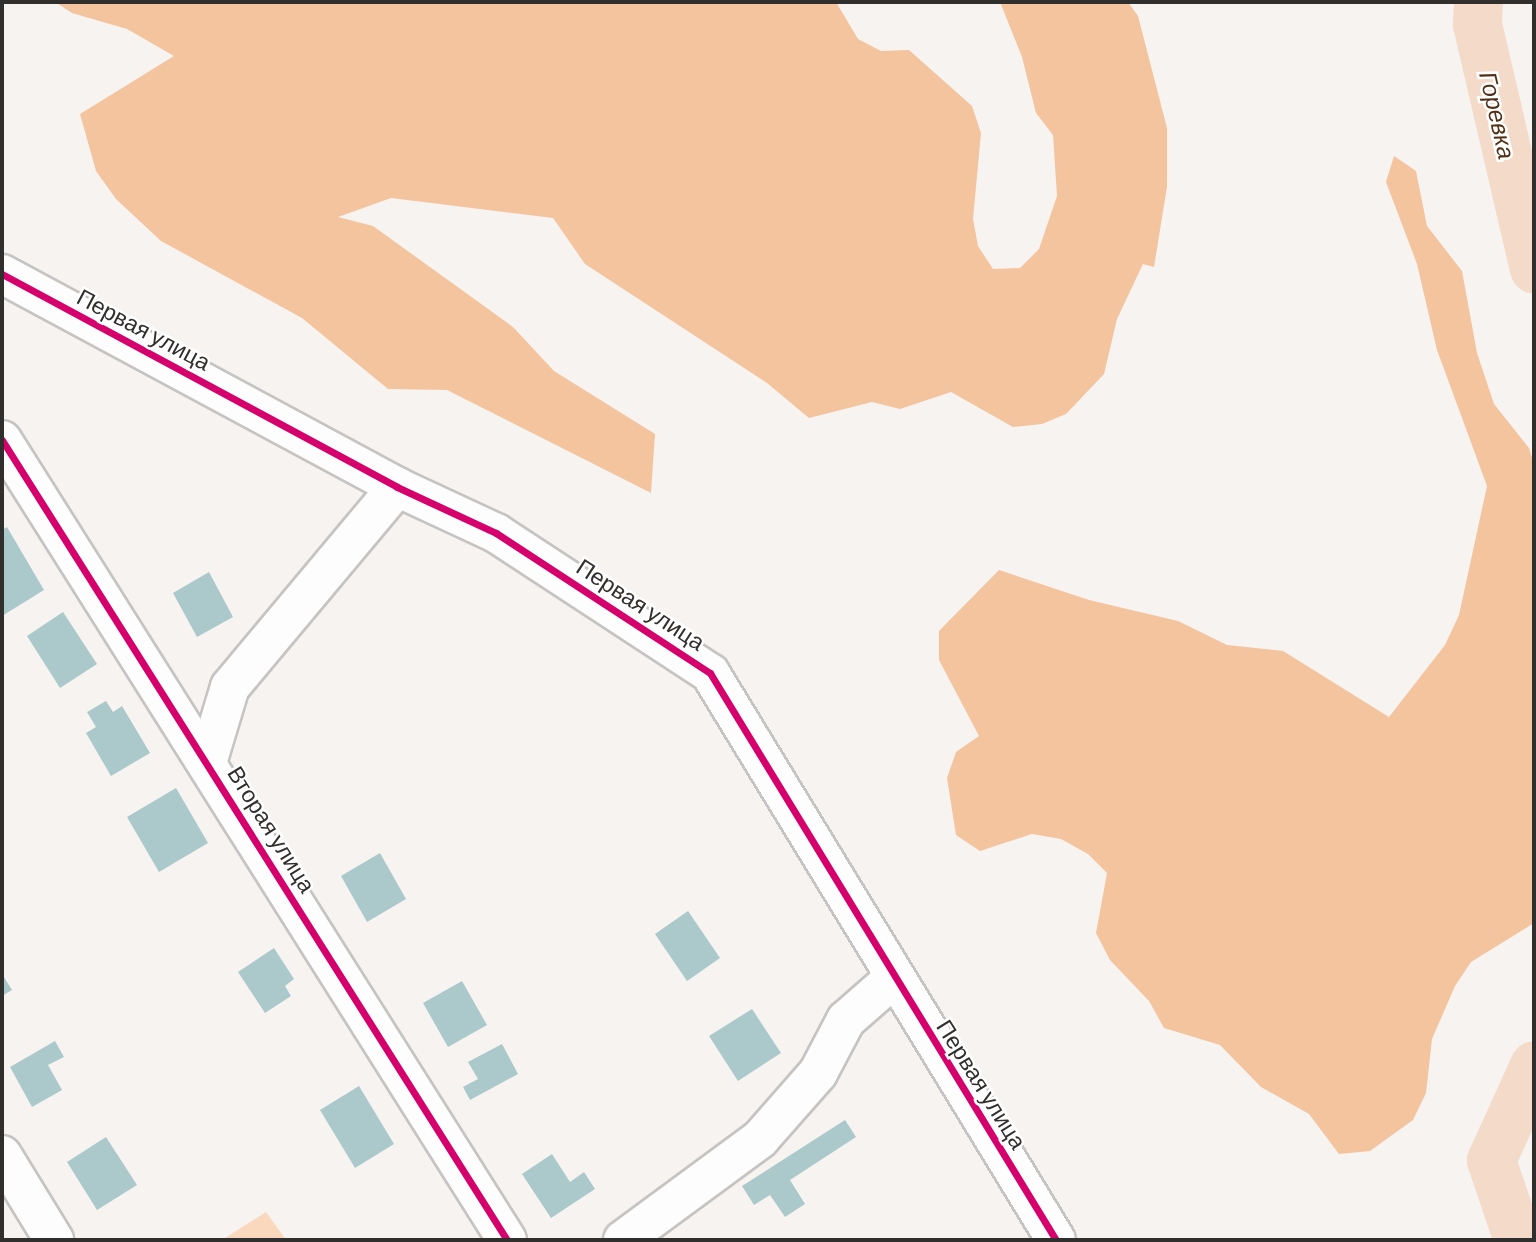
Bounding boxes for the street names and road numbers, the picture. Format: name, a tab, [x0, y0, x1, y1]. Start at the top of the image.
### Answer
street label: Первая улица	[73, 282, 215, 376]
street label: Первая улица	[572, 552, 710, 656]
street label: Вторая улица	[222, 761, 322, 897]
street label: Первая улица	[931, 1014, 1033, 1154]

